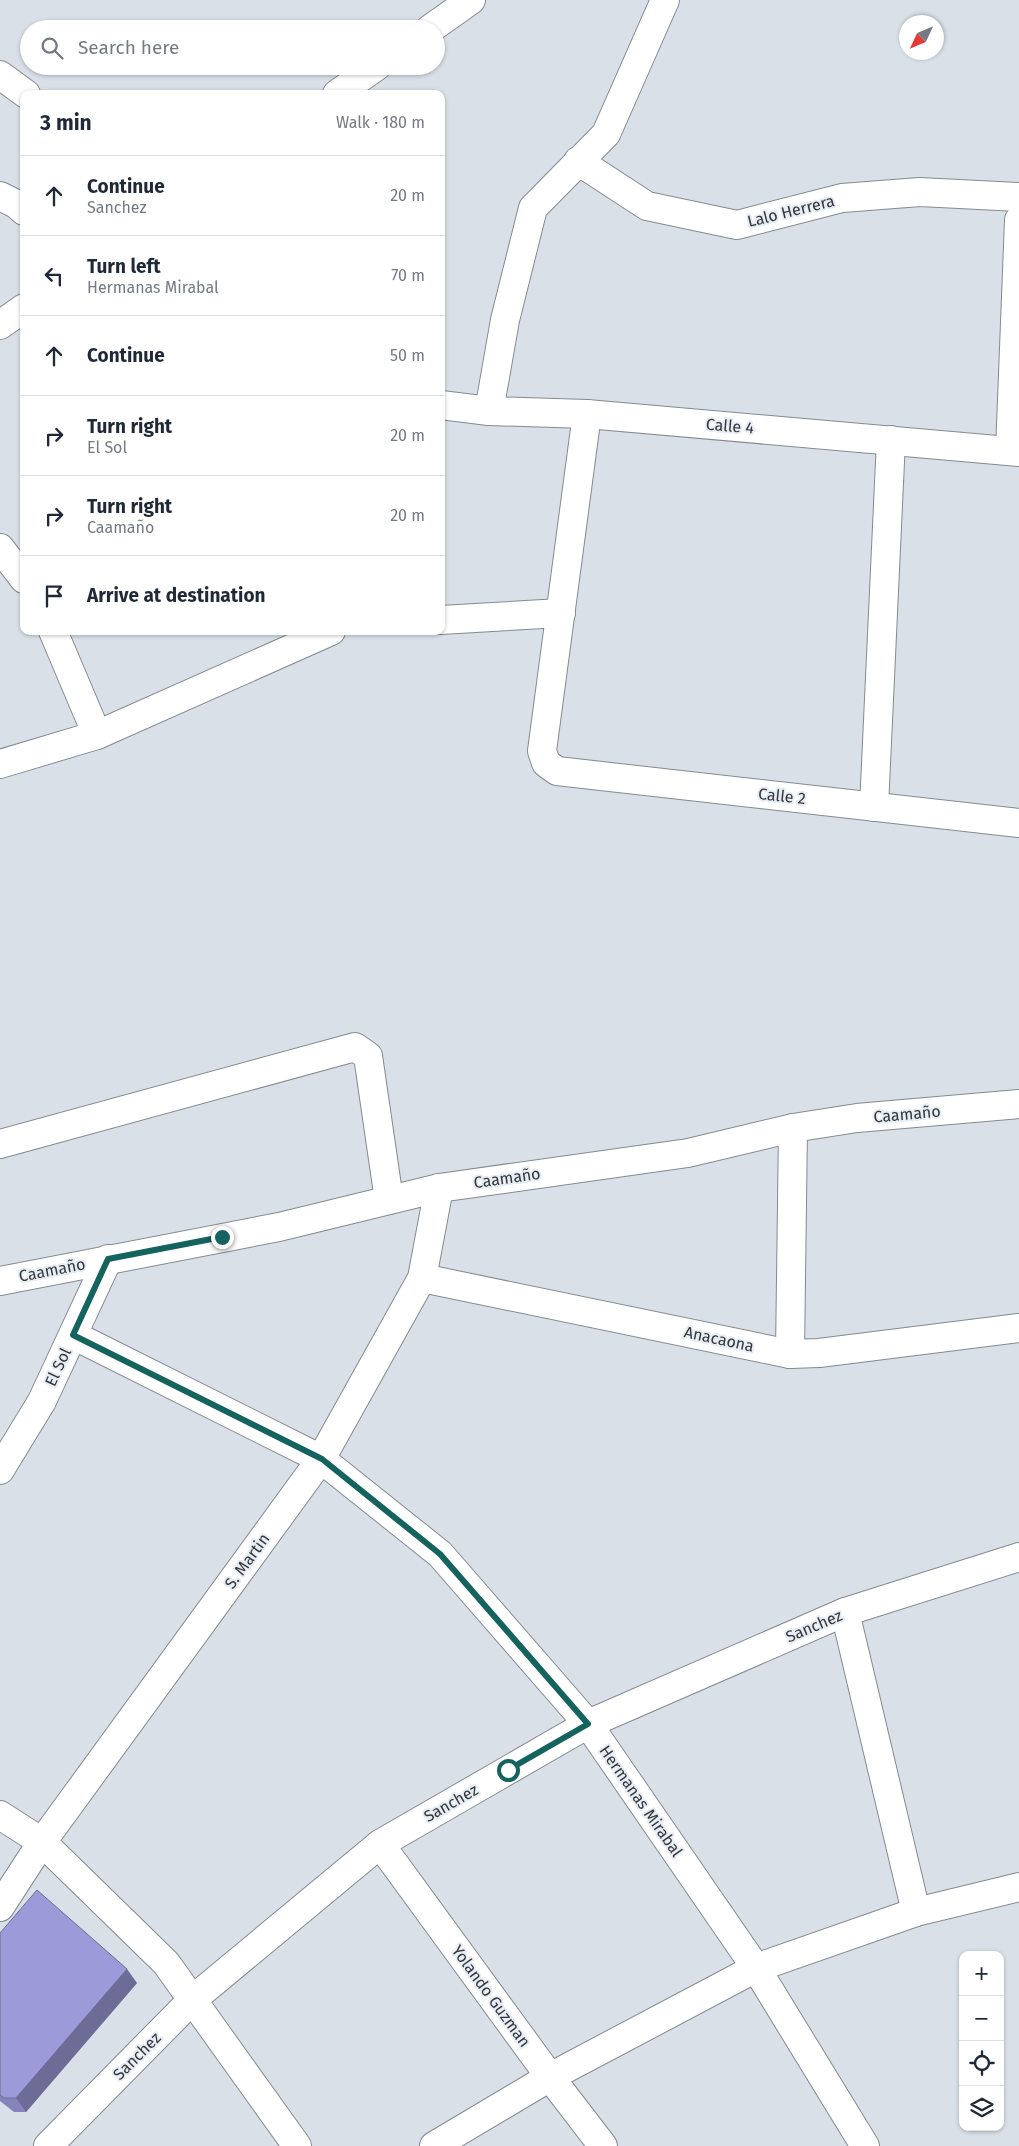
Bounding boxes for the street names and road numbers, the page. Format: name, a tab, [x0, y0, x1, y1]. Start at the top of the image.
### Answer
street label: Lalo Herrera	[745, 191, 837, 231]
street label: Calle 4	[705, 414, 755, 438]
street label: Calle 2	[757, 784, 807, 808]
street label: Caamaño	[873, 1102, 941, 1126]
street label: Caamaño	[472, 1164, 542, 1192]
street label: Caamaño	[17, 1254, 87, 1286]
street label: Anacaona	[682, 1322, 756, 1356]
street label: El Sol	[41, 1345, 75, 1389]
street label: S. Martin	[221, 1530, 273, 1592]
street label: Sanchez	[783, 1606, 845, 1646]
street label: Hermanas Mirabal	[595, 1742, 687, 1861]
street label: Sanchez	[421, 1780, 481, 1826]
street label: Yolando Guzman	[448, 1941, 534, 2051]
street label: Sanchez	[109, 2028, 165, 2084]

